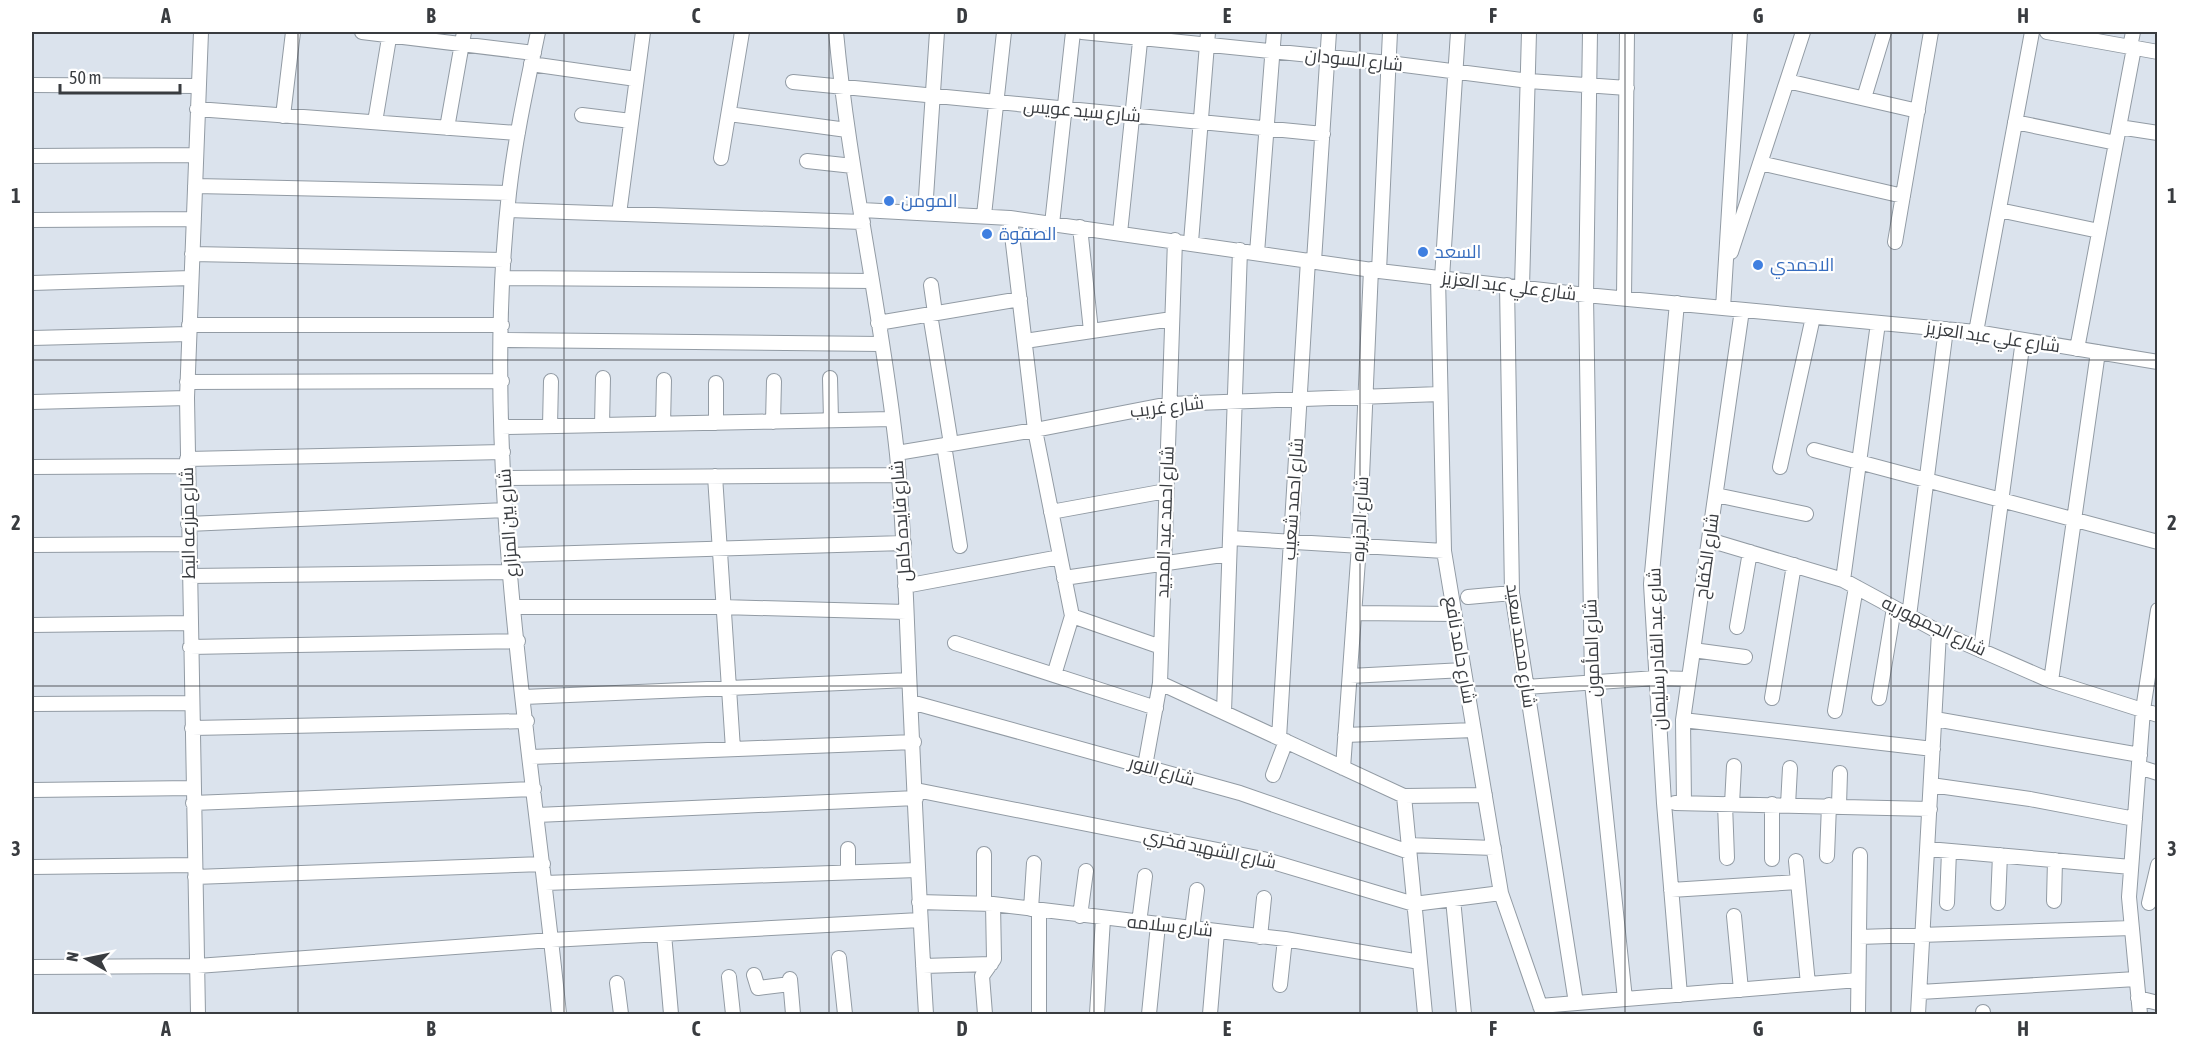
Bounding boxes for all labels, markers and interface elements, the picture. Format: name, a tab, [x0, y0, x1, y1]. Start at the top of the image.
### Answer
text: A	[160, 4, 171, 27]
text: B	[426, 4, 436, 27]
text: C	[692, 4, 701, 27]
text: D	[956, 4, 968, 27]
text: E	[1223, 4, 1232, 27]
text: F	[1489, 4, 1497, 27]
text: G	[1753, 4, 1764, 27]
text: H	[2017, 4, 2029, 27]
street label: شارع السودان	[1304, 44, 1404, 77]
scale bar	[60, 57, 180, 95]
text: 50 m	[69, 67, 101, 88]
street label: شارع سيد عويس	[1022, 95, 1142, 128]
text: 1	[11, 184, 21, 207]
text: 1	[2167, 184, 2177, 207]
place label: المومن	[901, 190, 957, 212]
marker: المومن	[882, 194, 896, 208]
place label: الصفوة	[999, 223, 1057, 245]
marker: الصفوة	[980, 227, 994, 241]
place label: السعد	[1435, 241, 1481, 262]
marker: السعد	[1416, 245, 1430, 259]
place label: الاحمدي	[1770, 254, 1834, 279]
marker: الاحمدي	[1751, 258, 1765, 272]
street label: شارع علي عبد العزيز	[1439, 267, 1578, 308]
street label: شارع علي عبد العزيز	[1923, 317, 2062, 360]
street label: شارع غريب	[1129, 392, 1205, 423]
street label: شارع احمد شعيب	[1278, 437, 1309, 561]
street label: شارع احمد عبد المجيد	[1151, 446, 1180, 598]
street label: شارع فايده كامل	[886, 459, 917, 582]
street label: شارع مزرعه البط	[176, 467, 201, 579]
street label: شارع بين المزارع	[493, 468, 524, 578]
street label: شارع الجزيره	[1347, 476, 1374, 562]
text: 2	[11, 511, 21, 534]
text: 2	[2167, 511, 2177, 534]
street label: شارع الكفاح	[1690, 512, 1725, 600]
street label: شارع عبد القادر سليمان	[1643, 567, 1672, 731]
street label: شارع محمد سعيد	[1500, 582, 1541, 710]
street label: شارع الجمهوريه	[1878, 591, 1990, 662]
street label: شارع حامد نافع	[1439, 595, 1480, 706]
street label: شارع المأمون	[1579, 598, 1606, 698]
street label: شارع النور	[1125, 751, 1198, 792]
street label: شارع الشهيد فخري	[1141, 824, 1278, 877]
text: 3	[11, 837, 21, 860]
text: 3	[2167, 837, 2177, 860]
street label: شارع سلامه	[1126, 911, 1214, 942]
north arrow	[57, 929, 117, 989]
text: N	[63, 951, 82, 963]
text: A	[160, 1017, 171, 1040]
text: B	[426, 1017, 436, 1040]
text: C	[692, 1017, 701, 1040]
text: D	[956, 1017, 968, 1040]
text: E	[1223, 1017, 1232, 1040]
text: F	[1489, 1017, 1497, 1040]
text: G	[1753, 1017, 1764, 1040]
text: H	[2017, 1017, 2029, 1040]

